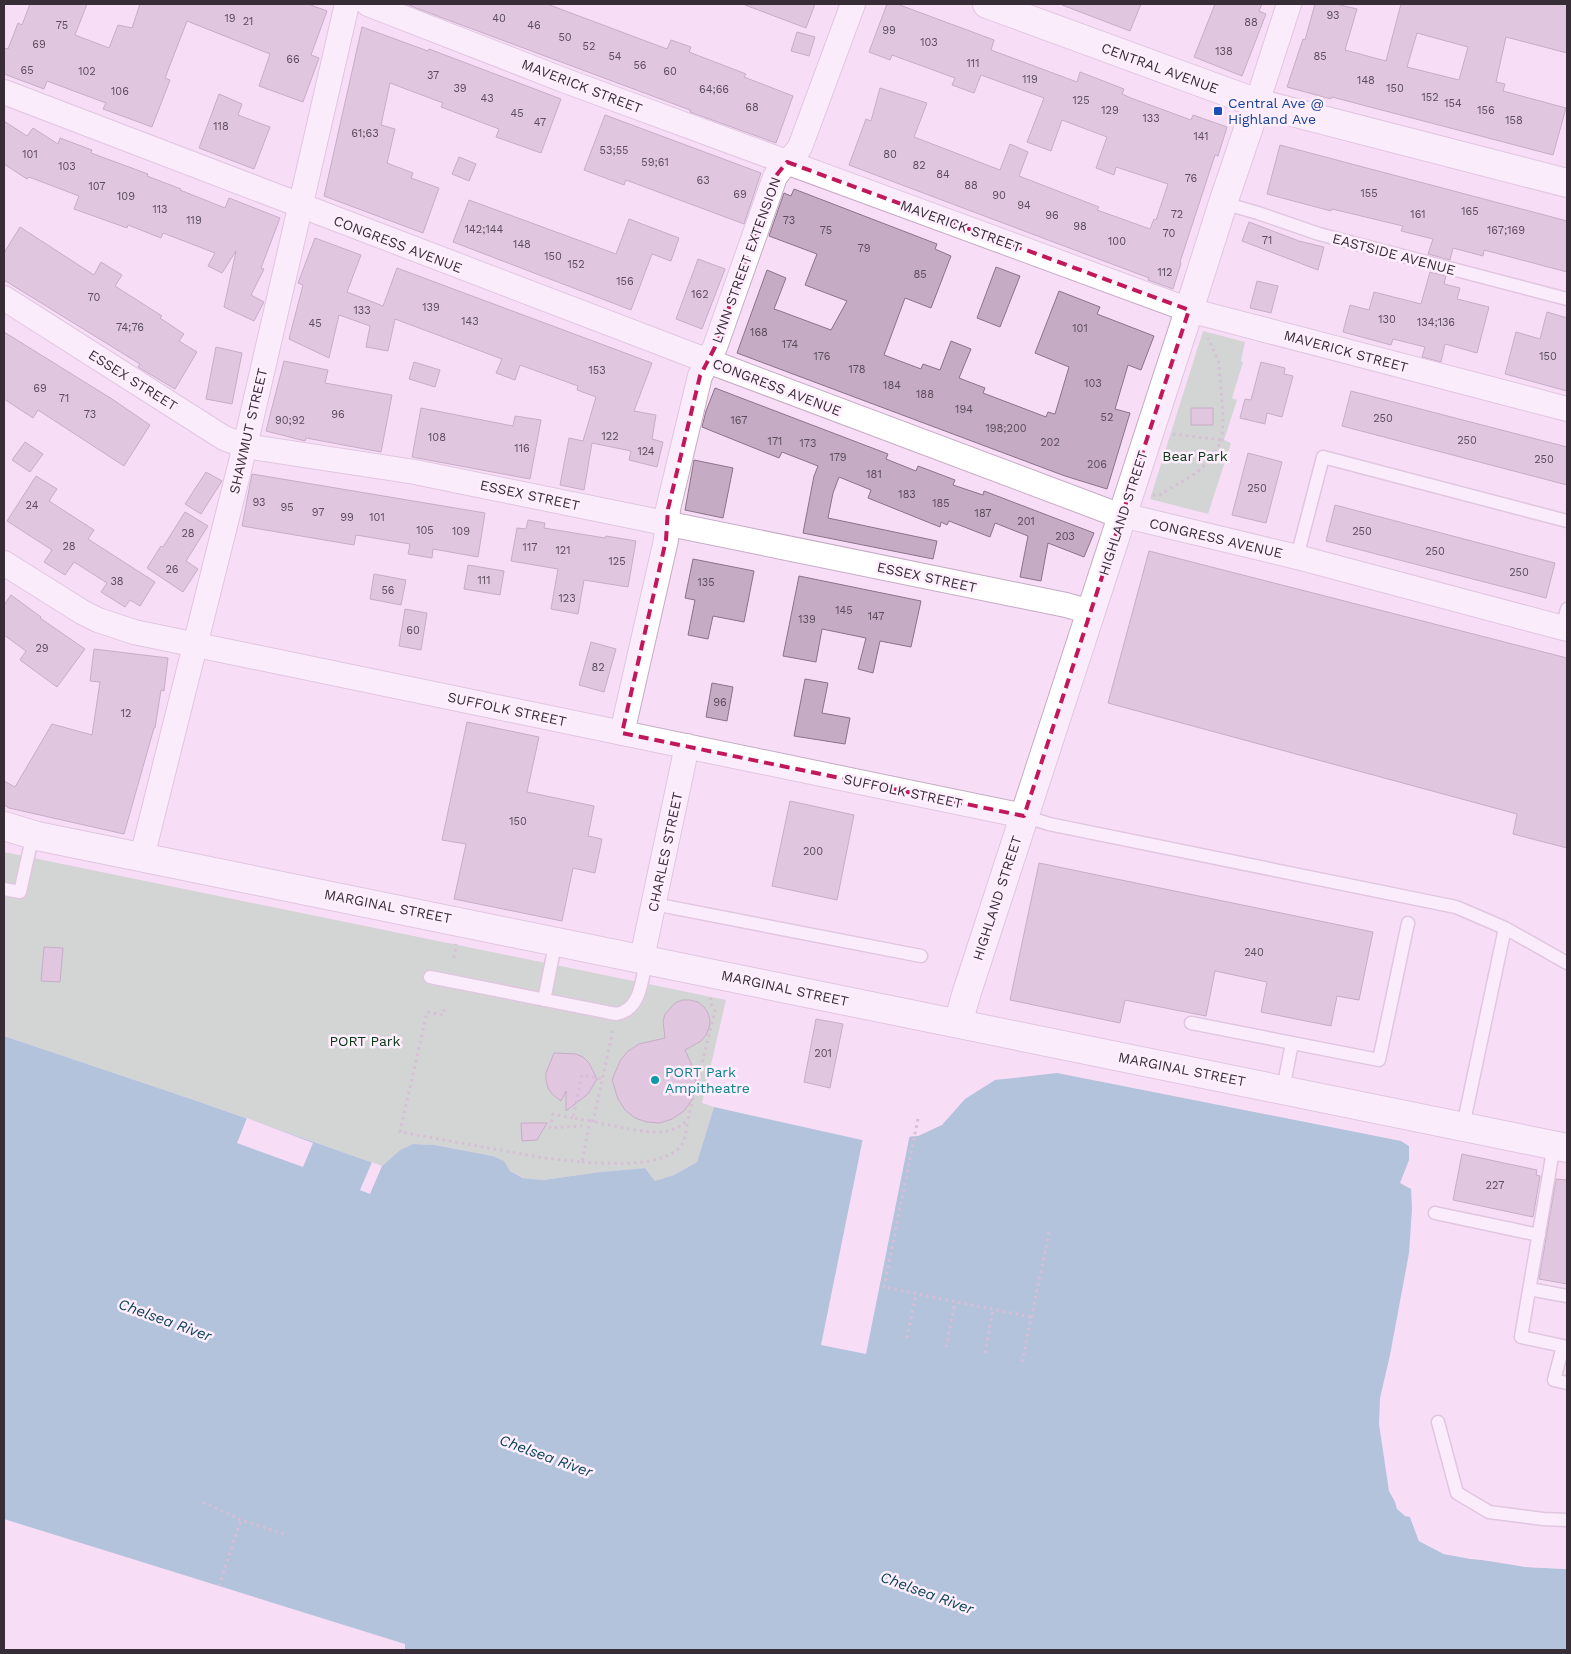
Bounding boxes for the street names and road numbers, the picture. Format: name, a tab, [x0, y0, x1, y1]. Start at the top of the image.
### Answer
street label: CENTRAL AVENUE	[1099, 39, 1221, 97]
street label: MAVERICK STREET	[519, 56, 645, 117]
street label: LYNN STREET EXTENSION	[708, 175, 784, 345]
street label: MAVERICK STREET	[898, 197, 1024, 256]
street label: CONGRESS AVENUE	[331, 212, 465, 276]
street label: EASTSIDE AVENUE	[1331, 230, 1457, 278]
street label: MAVERICK STREET	[1282, 327, 1410, 375]
street label: ESSEX STREET	[86, 346, 181, 414]
street label: CONGRESS AVENUE	[710, 355, 844, 419]
street label: SHAWMUT STREET	[226, 366, 270, 496]
street label: HIGHLAND STREET	[1095, 448, 1151, 577]
street label: ESSEX STREET	[479, 477, 582, 513]
street label: CONGRESS AVENUE	[1148, 515, 1284, 561]
street label: ESSEX STREET	[876, 559, 979, 595]
street label: SUFFOLK STREET	[446, 689, 568, 730]
street label: SUFFOLK STREET	[842, 771, 964, 812]
street label: CHARLES STREET	[644, 790, 686, 913]
street label: HIGHLAND STREET	[969, 833, 1025, 962]
street label: MARGINAL STREET	[323, 886, 454, 926]
street label: MARGINAL STREET	[720, 967, 851, 1009]
street label: MARGINAL STREET	[1117, 1049, 1248, 1089]

